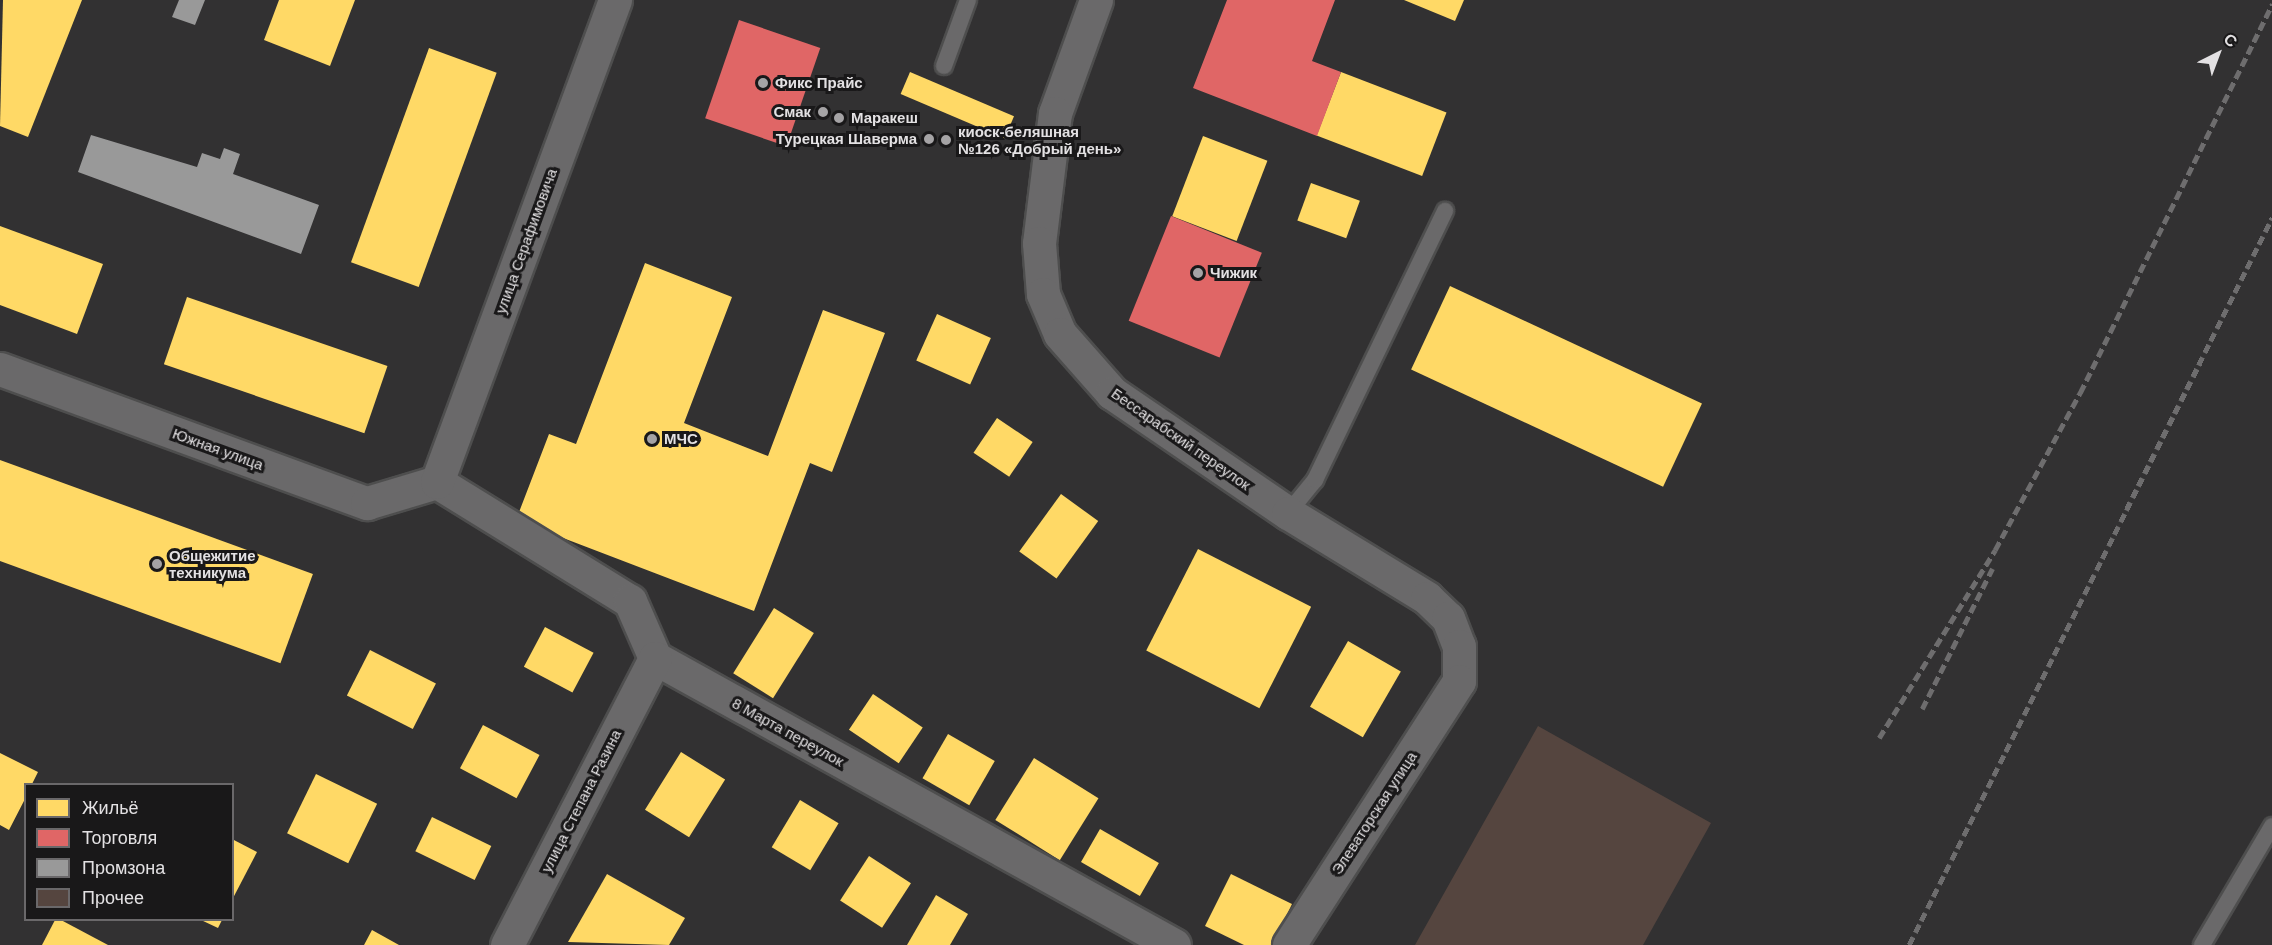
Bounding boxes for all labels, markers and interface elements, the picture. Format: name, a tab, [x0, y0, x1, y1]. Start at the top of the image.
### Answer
north arrow	[2188, 24, 2248, 84]
text: С	[2220, 30, 2240, 50]
place label: Фикс Прайс	[775, 74, 863, 92]
marker: Фикс Прайс	[756, 76, 770, 90]
place label: Смак	[773, 103, 811, 121]
marker: Смак	[816, 105, 830, 119]
place label: Маракеш	[851, 109, 918, 127]
marker: Маракеш	[832, 111, 846, 125]
place label: киоск-беляшная №126 «Добрый день»	[958, 122, 1121, 157]
place label: Турецкая Шаверма	[776, 130, 917, 148]
marker: Турецкая Шаверма	[922, 132, 936, 146]
marker: киоск-беляшная №126 «Добрый день»	[939, 133, 953, 147]
street label: улица Серафимовича	[491, 166, 561, 316]
place label: Чижик	[1210, 264, 1257, 282]
marker: Чижик	[1191, 266, 1205, 280]
street label: Бессарабский переулок	[1108, 384, 1254, 494]
street label: Южная улица	[170, 424, 266, 474]
place label: МЧС	[664, 430, 698, 448]
marker: МЧС	[645, 432, 659, 446]
place label: Общежитие техникума	[169, 546, 255, 581]
marker: Общежитие техникума	[150, 557, 164, 571]
street label: 8 Марта переулок	[729, 694, 847, 770]
street label: улица Степана Разина	[537, 726, 625, 876]
street label: Элеваторская улица	[1328, 748, 1420, 878]
legend	[24, 783, 234, 921]
text: Жильё	[82, 798, 139, 818]
text: Торговля	[82, 828, 157, 848]
text: Промзона	[82, 858, 165, 878]
text: Прочее	[82, 888, 144, 908]

